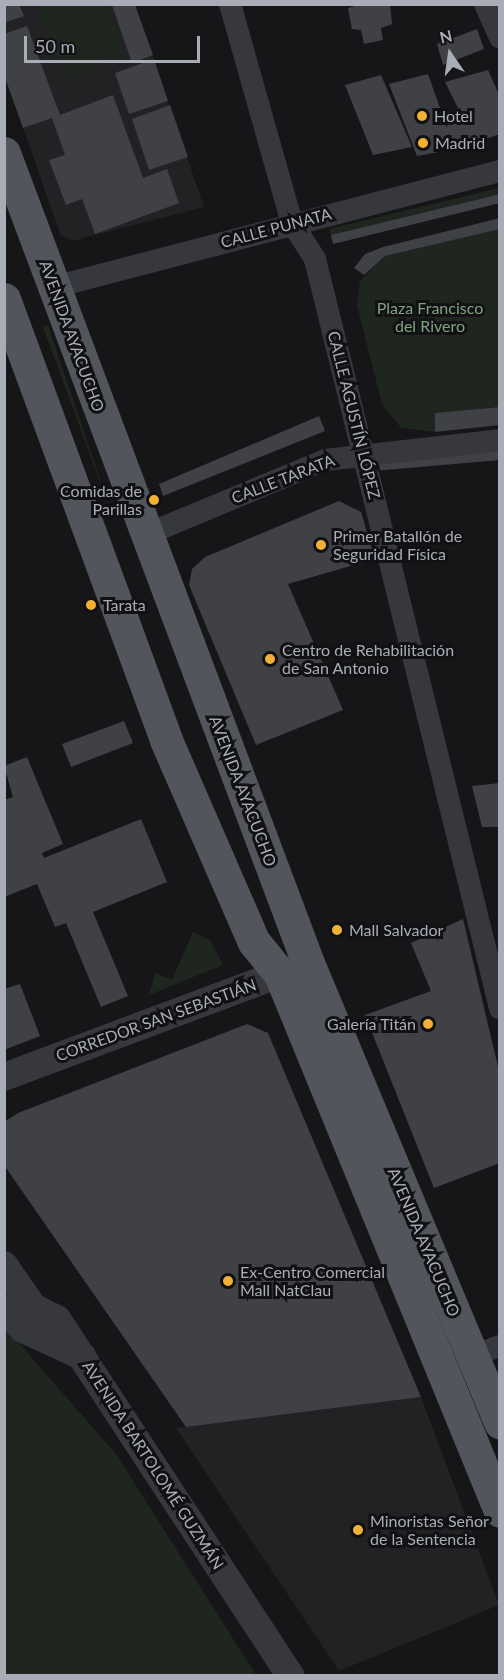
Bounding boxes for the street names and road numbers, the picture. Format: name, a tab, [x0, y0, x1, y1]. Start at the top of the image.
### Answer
street label: CALLE PUNATA	[219, 204, 333, 252]
street label: AVENIDA AYACUCHO	[35, 257, 109, 415]
street label: CALLE AGUSTÍN LÓPEZ	[324, 329, 384, 501]
street label: CALLE TARATA	[229, 450, 337, 508]
street label: AVENIDA AYACUCHO	[205, 712, 281, 870]
street label: CORREDOR SAN SEBASTIÁN	[53, 975, 259, 1065]
street label: AVENIDA AYACUCHO	[384, 1164, 464, 1320]
street label: AVENIDA BARTOLOMÉ GUZMÁN	[78, 1357, 228, 1573]

